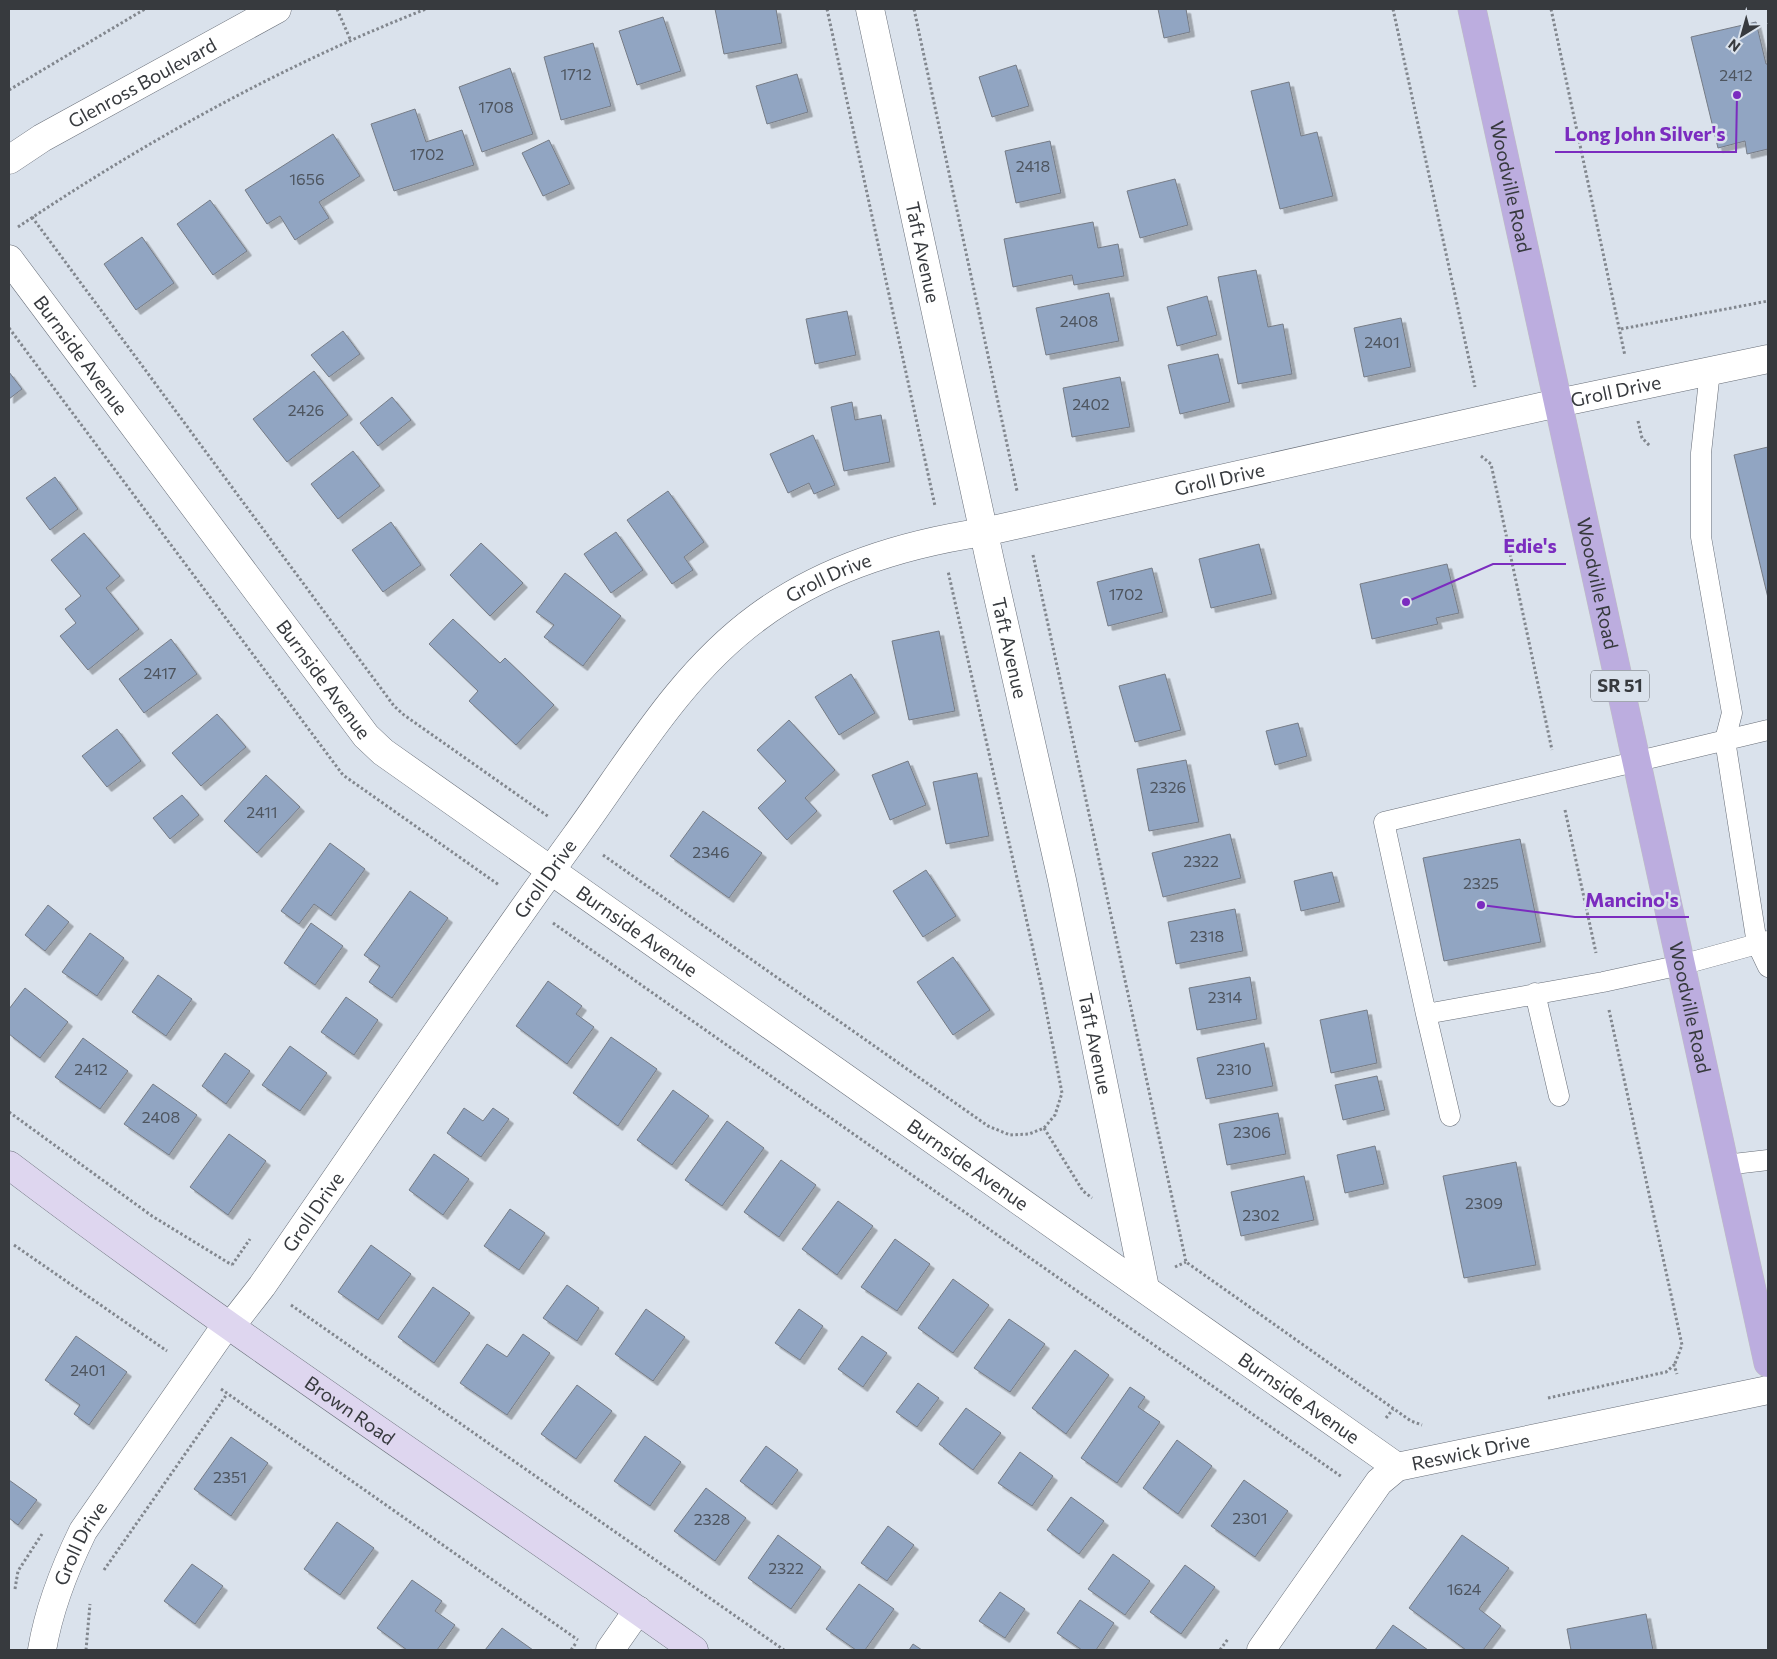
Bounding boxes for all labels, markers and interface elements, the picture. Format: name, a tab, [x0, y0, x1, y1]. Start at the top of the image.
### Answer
north arrow	[1717, 10, 1767, 60]
street label: Glenross Boulevard	[64, 33, 220, 132]
text: N	[1725, 36, 1743, 56]
house number: 1712	[561, 64, 592, 83]
house number: 2412	[1719, 65, 1753, 84]
house number: 1708	[478, 97, 514, 116]
callout: Long John Silver's	[1555, 117, 1736, 152]
street label: Woodville Road	[1486, 119, 1537, 255]
text: Long John Silver's	[1564, 121, 1726, 145]
house number: 1702	[410, 144, 444, 163]
house number: 2418	[1016, 156, 1050, 175]
house number: 1656	[289, 169, 325, 188]
street label: Taft Avenue	[901, 200, 946, 305]
street label: Burnside Avenue	[29, 291, 133, 419]
house number: 2408	[1060, 311, 1098, 330]
house number: 2401	[1364, 332, 1400, 351]
street label: Groll Drive	[1568, 370, 1663, 411]
house number: 2402	[1072, 394, 1110, 413]
house number: 2426	[288, 400, 324, 419]
street label: Groll Drive	[1172, 457, 1267, 500]
street label: Woodville Road	[1573, 515, 1624, 651]
callout: Edie's	[1493, 529, 1566, 564]
text: Edie's	[1503, 533, 1557, 557]
street label: Groll Drive	[781, 548, 874, 607]
house number: 1702	[1109, 584, 1143, 603]
street label: Taft Avenue	[988, 595, 1033, 700]
street label: Burnside Avenue	[272, 615, 376, 743]
house number: 2417	[143, 663, 177, 682]
road number: SR 51	[1591, 670, 1649, 701]
house number: 2326	[1150, 777, 1186, 796]
house number: 2411	[246, 802, 278, 821]
street label: Groll Drive	[509, 834, 581, 922]
house number: 2346	[692, 842, 730, 861]
house number: 2322	[1183, 851, 1219, 870]
house number: 2325	[1463, 873, 1499, 892]
street label: Burnside Avenue	[572, 880, 702, 981]
callout: Mancino's	[1575, 882, 1689, 917]
text: Mancino's	[1585, 887, 1679, 911]
house number: 2318	[1190, 926, 1224, 945]
street label: Woodville Road	[1665, 939, 1716, 1075]
house number: 2314	[1208, 987, 1243, 1006]
street label: Taft Avenue	[1074, 991, 1117, 1096]
house number: 2412	[74, 1059, 108, 1078]
house number: 2310	[1216, 1059, 1252, 1078]
house number: 2408	[142, 1107, 180, 1126]
street label: Burnside Avenue	[903, 1114, 1033, 1215]
house number: 2306	[1233, 1122, 1271, 1141]
street label: Groll Drive	[277, 1167, 348, 1256]
house number: 2309	[1465, 1193, 1503, 1212]
house number: 2302	[1242, 1205, 1280, 1224]
street label: Burnside Avenue	[1234, 1347, 1364, 1448]
house number: 2401	[70, 1360, 106, 1379]
street label: Brown Road	[301, 1371, 400, 1449]
street label: Reswick Drive	[1410, 1428, 1532, 1475]
house number: 2351	[213, 1467, 247, 1486]
street label: Groll Drive	[49, 1497, 111, 1588]
house number: 2301	[1232, 1508, 1268, 1527]
house number: 2328	[694, 1509, 730, 1528]
house number: 2322	[768, 1558, 804, 1577]
house number: 1624	[1447, 1579, 1482, 1598]

